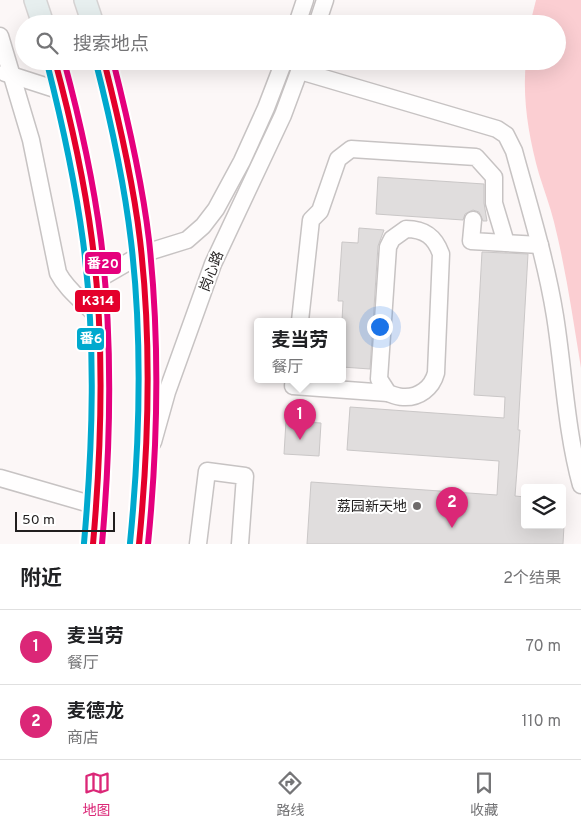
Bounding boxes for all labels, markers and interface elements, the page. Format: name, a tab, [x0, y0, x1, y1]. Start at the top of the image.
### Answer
search box	[15, 15, 566, 70]
icon: search	[33, 29, 61, 57]
text: 搜索地点	[73, 33, 149, 57]
street label: 岗心路	[197, 249, 228, 294]
line badge: 番20	[84, 251, 122, 275]
text: 番20	[87, 256, 119, 273]
line badge: K314	[74, 289, 121, 313]
text: K314	[82, 293, 114, 310]
your location	[367, 314, 393, 340]
popup	[254, 318, 346, 383]
line badge: 番6	[76, 327, 105, 351]
text: 麦当劳	[271, 329, 329, 353]
text: 番6	[80, 331, 102, 348]
text: 餐厅	[271, 358, 304, 378]
pin: 1	[284, 399, 316, 440]
map controls	[521, 484, 566, 529]
button: layers	[521, 484, 566, 529]
pin: 2	[436, 487, 468, 528]
place label: 荔园新天地	[337, 499, 407, 516]
marker: 荔园新天地	[411, 500, 423, 512]
scale bar	[15, 509, 115, 532]
text: 50 m	[22, 512, 55, 529]
text: 附近	[20, 566, 62, 593]
text: 2个结果	[503, 569, 561, 589]
text: 麦当劳	[67, 625, 124, 649]
text: 1	[33, 637, 39, 657]
text: 70 m	[526, 637, 561, 657]
text: 餐厅	[67, 654, 99, 674]
text: 麦德龙	[67, 700, 124, 724]
text: 2	[31, 712, 41, 732]
text: 110 m	[521, 712, 561, 732]
text: 商店	[67, 729, 99, 749]
tab: 地图	[83, 769, 111, 820]
tab: 路线	[276, 769, 304, 820]
tab: 收藏	[470, 769, 498, 820]

